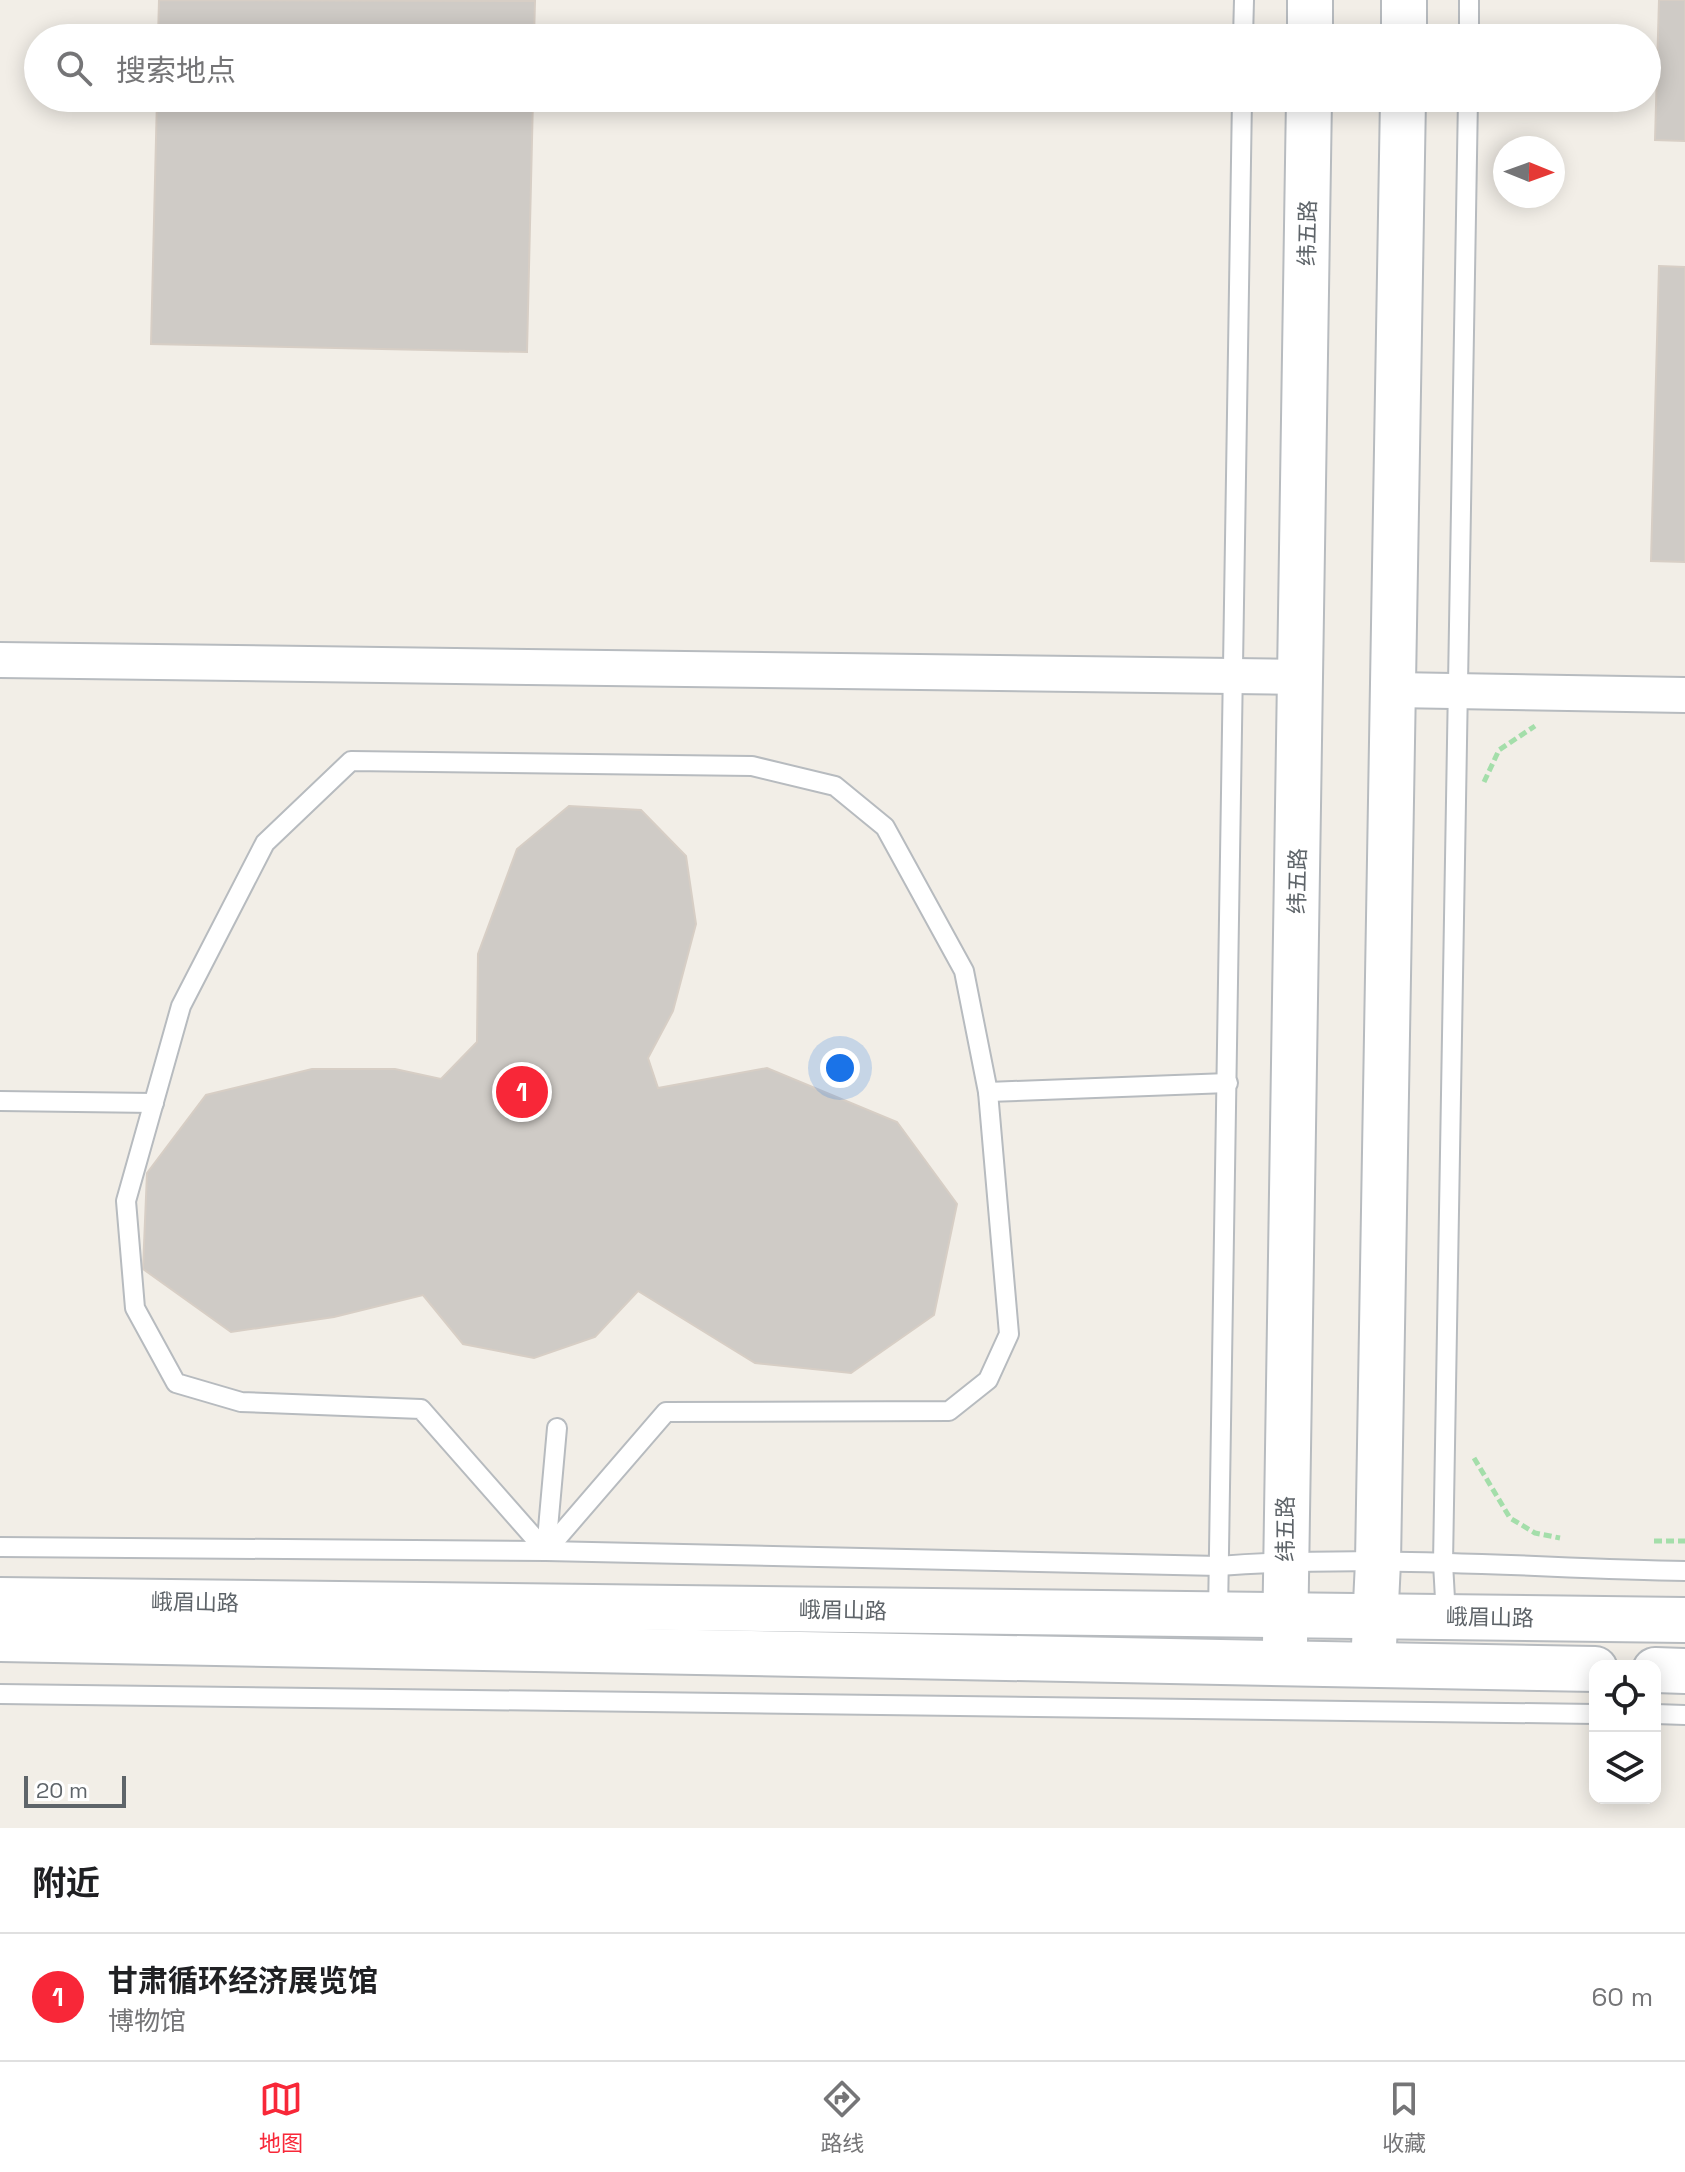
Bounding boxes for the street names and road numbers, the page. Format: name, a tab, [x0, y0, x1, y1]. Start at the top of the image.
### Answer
street label: 纬五路	[1292, 200, 1322, 266]
street label: 纬五路	[1282, 848, 1312, 914]
street label: 纬五路	[1271, 1496, 1299, 1562]
street label: 峨眉山路	[151, 1587, 239, 1617]
street label: 峨眉山路	[799, 1595, 887, 1625]
street label: 峨眉山路	[1446, 1602, 1534, 1632]

